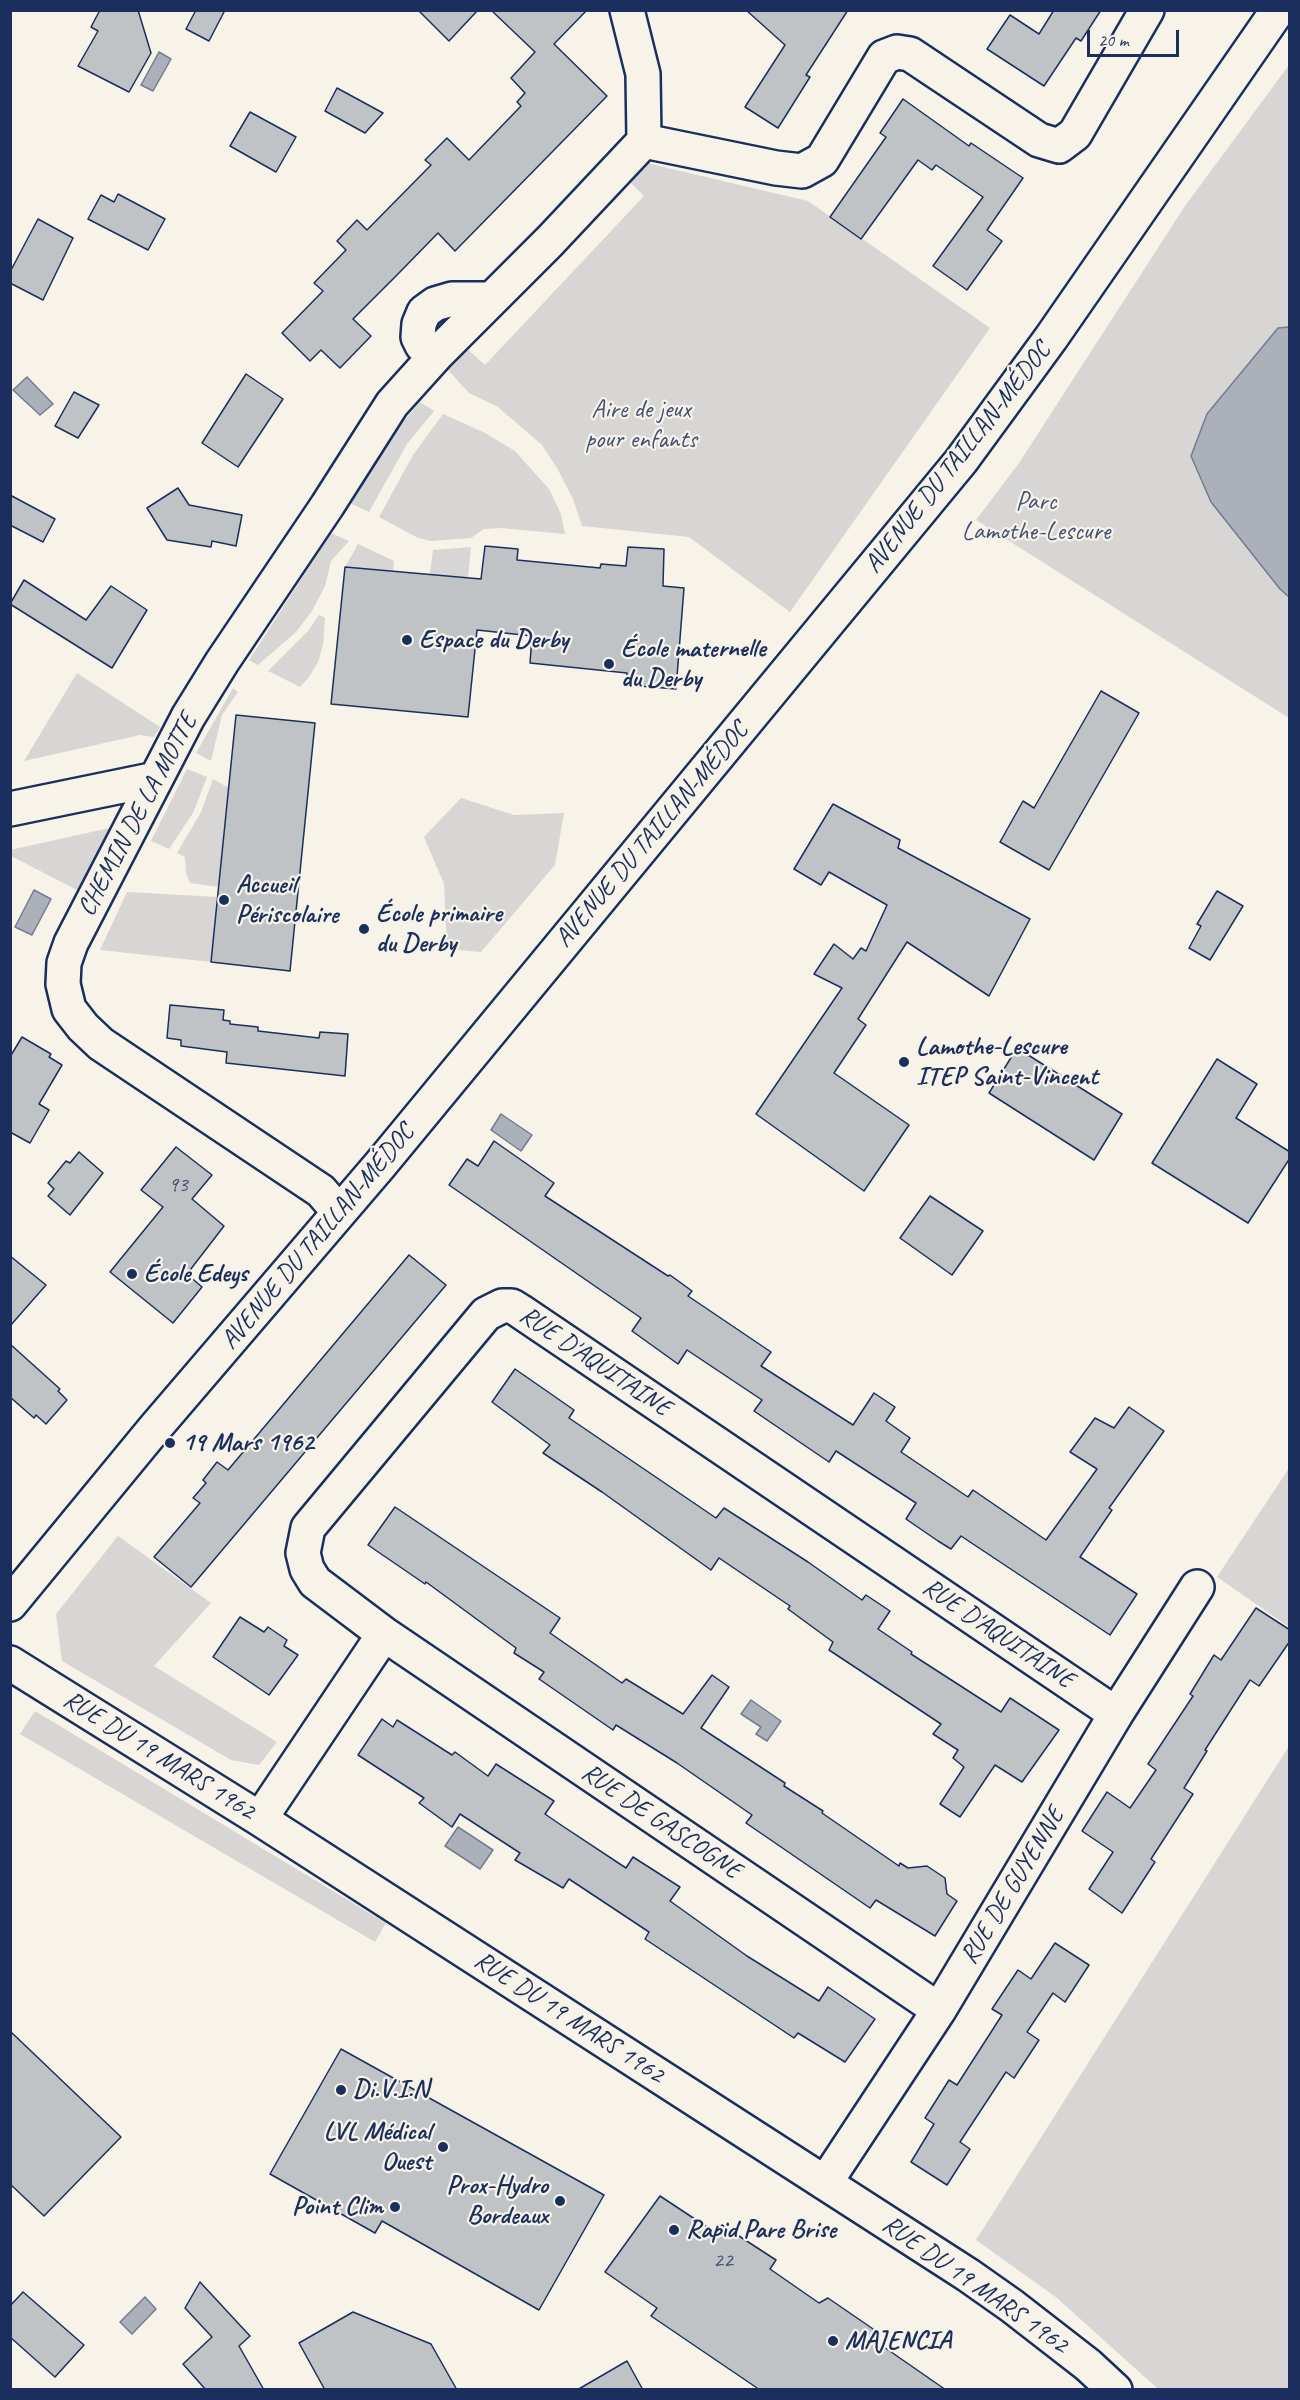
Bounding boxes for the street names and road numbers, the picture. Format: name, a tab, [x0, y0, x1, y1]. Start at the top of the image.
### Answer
street label: AVENUE DU TAILLAN-MÉDOC	[858, 336, 1058, 580]
street label: CHEMIN DE LA MOTTE	[71, 708, 205, 922]
street label: AVENUE DU TAILLAN-MÉDOC	[549, 716, 755, 954]
street label: AVENUE DU TAILLAN-MÉDOC	[215, 1118, 421, 1356]
street label: RUE D'AQUITAINE	[513, 1300, 677, 1424]
street label: RUE D'AQUITAINE	[916, 1572, 1080, 1696]
street label: RUE DU 19 MARS 1962	[57, 1684, 261, 1828]
street label: RUE DE GASCOGNE	[575, 1757, 747, 1887]
street label: RUE DE GUYENNE	[954, 1802, 1072, 1970]
street label: RUE DU 19 MARS 1962	[468, 1945, 670, 2091]
street label: RUE DU 19 MARS 1962	[876, 2209, 1074, 2361]

